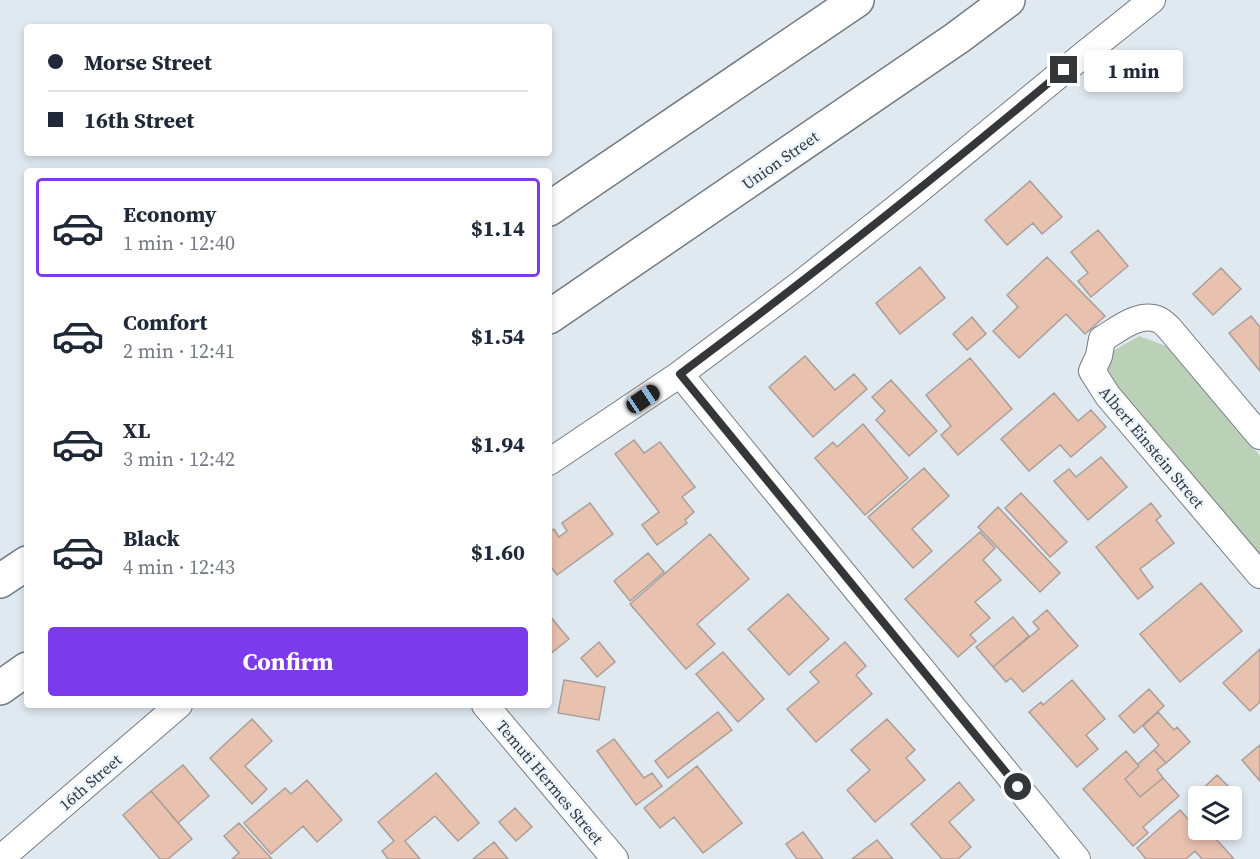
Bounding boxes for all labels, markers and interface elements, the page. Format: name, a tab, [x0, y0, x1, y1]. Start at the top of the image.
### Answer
text: Morse Street	[84, 47, 212, 77]
callout: 1 min	[1085, 49, 1184, 91]
route end	[1050, 56, 1077, 83]
text: 1 min	[1108, 57, 1159, 85]
text: 16th Street	[84, 105, 194, 135]
street label: Union Street	[737, 125, 823, 195]
text: Economy	[123, 199, 217, 229]
icon: car	[51, 201, 105, 255]
text: $1.14	[471, 213, 525, 243]
text: 1 min · 12:40	[123, 229, 235, 257]
text: Comfort	[123, 307, 207, 337]
icon: car	[51, 309, 105, 363]
text: $1.54	[471, 321, 525, 351]
text: 2 min · 12:41	[123, 337, 235, 365]
car	[623, 381, 663, 417]
street label: Albert Einstein Street	[1094, 381, 1210, 513]
text: XL	[123, 415, 150, 445]
icon: car	[51, 417, 105, 471]
text: $1.94	[471, 429, 525, 459]
text: 3 min · 12:42	[123, 445, 235, 473]
text: Black	[123, 523, 180, 553]
icon: car	[51, 525, 105, 579]
text: $1.60	[471, 537, 525, 567]
text: 4 min · 12:43	[123, 553, 235, 581]
button: Confirm	[48, 627, 528, 696]
street label: Temuti Hermes Street	[491, 715, 609, 849]
street label: 16th Street	[54, 748, 126, 815]
route start	[1004, 773, 1031, 800]
map controls	[1188, 786, 1242, 840]
button: layers	[1188, 786, 1242, 840]

